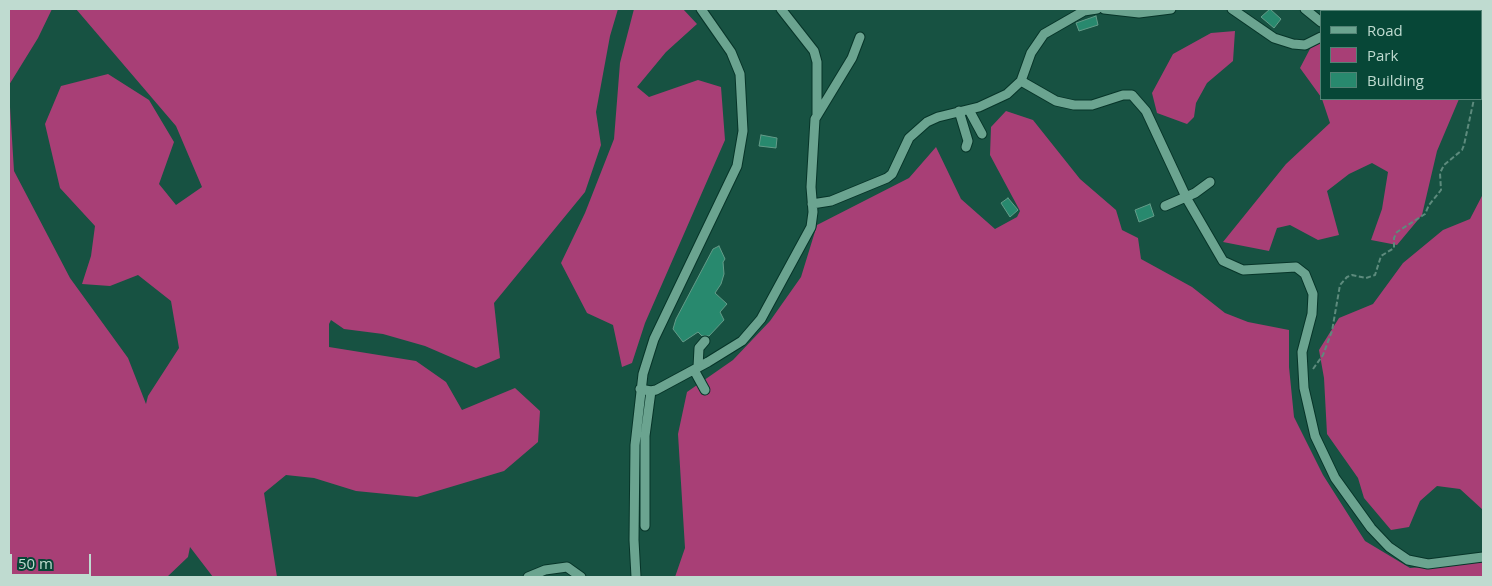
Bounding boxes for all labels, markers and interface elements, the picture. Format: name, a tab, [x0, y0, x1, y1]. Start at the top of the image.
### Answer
legend	[1320, 10, 1482, 100]
text: Road	[1367, 20, 1403, 40]
text: Park	[1367, 45, 1398, 65]
text: Building	[1367, 70, 1424, 90]
scale bar	[12, 544, 94, 576]
text: 50 m	[18, 553, 53, 573]

